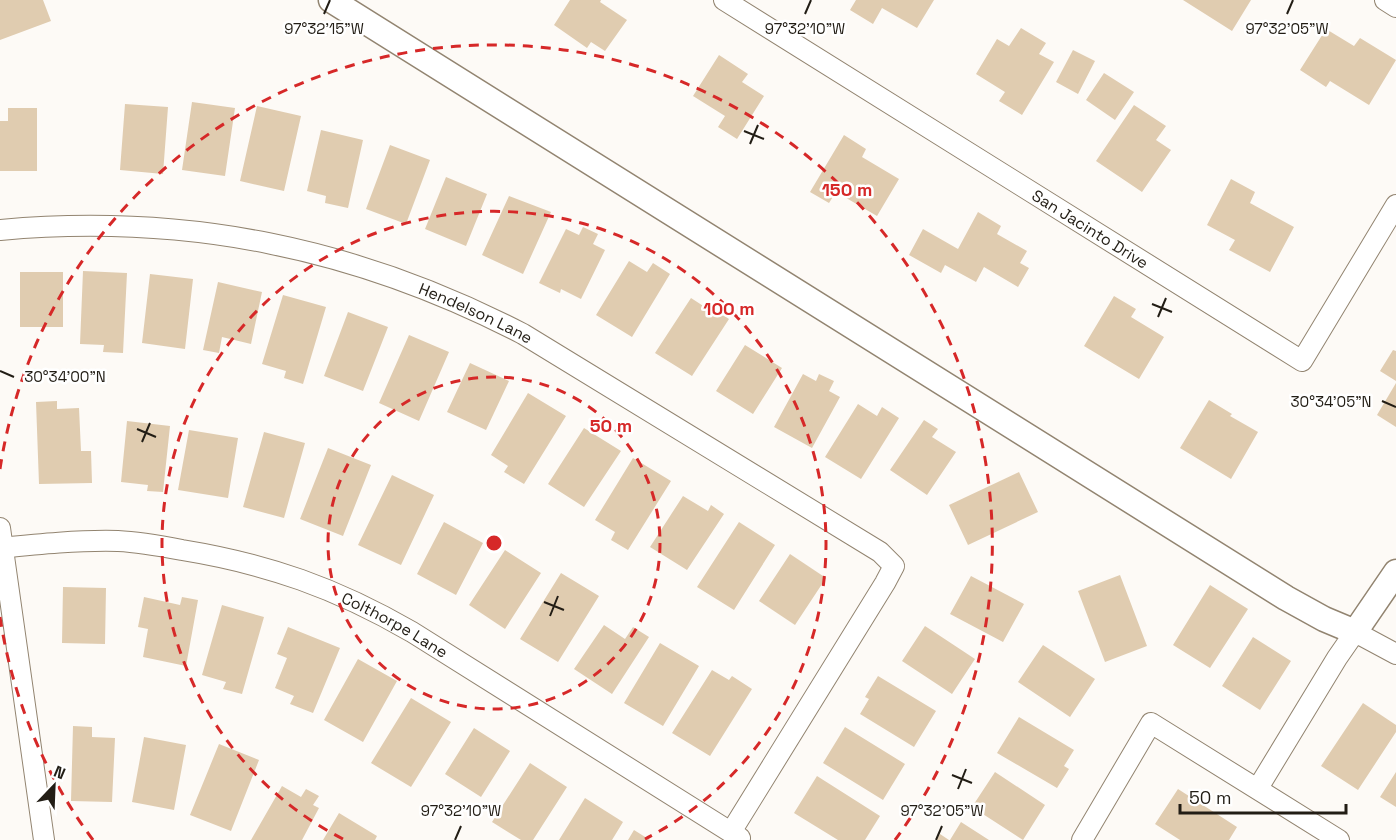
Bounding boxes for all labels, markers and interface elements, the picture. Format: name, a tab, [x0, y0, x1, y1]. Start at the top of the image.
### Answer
text: 97°32'15"W	[284, 19, 364, 38]
text: 97°32'10"W	[765, 19, 845, 38]
text: 97°32'05"W	[1245, 19, 1329, 38]
text: 150 m	[822, 178, 872, 201]
street label: San Jacinto Drive	[1028, 185, 1153, 273]
street label: Hendelson Lane	[416, 278, 537, 348]
text: 100 m	[703, 297, 755, 320]
text: 30°34'00"N	[24, 367, 106, 386]
text: 30°34'05"N	[1291, 392, 1372, 411]
text: 50 m	[590, 414, 632, 437]
centre of rings	[484, 533, 504, 553]
street label: Colthorpe Lane	[338, 587, 452, 662]
north arrow	[24, 756, 84, 816]
text: N	[51, 761, 69, 784]
scale bar	[1180, 777, 1346, 815]
text: 50 m	[1189, 786, 1231, 809]
text: 97°32'10"W	[421, 801, 501, 820]
text: 97°32'05"W	[900, 801, 984, 820]

